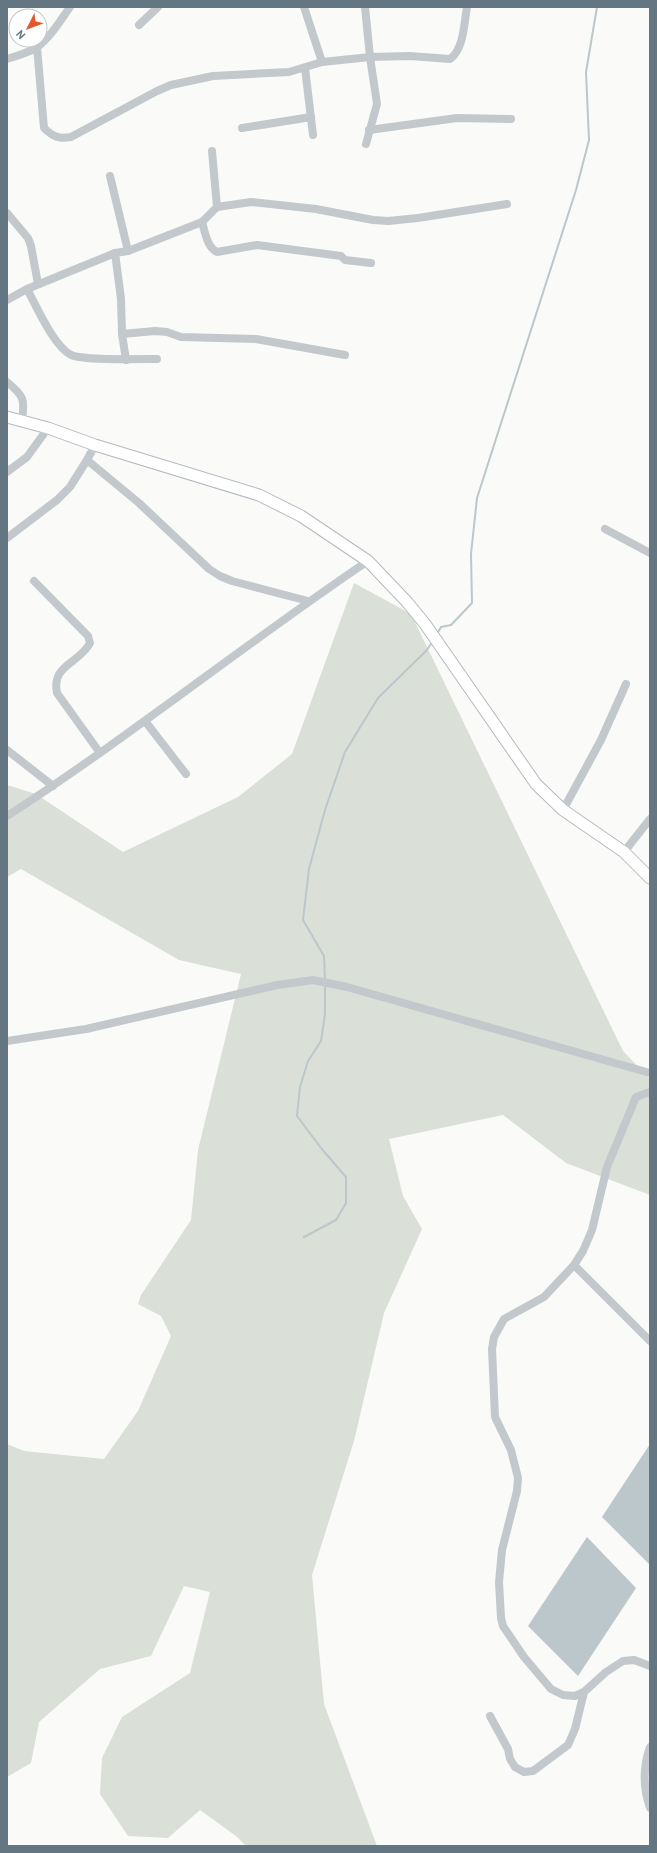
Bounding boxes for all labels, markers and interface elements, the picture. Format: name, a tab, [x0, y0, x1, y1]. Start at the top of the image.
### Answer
north arrow	[8, 8, 48, 48]
text: N	[13, 26, 29, 42]

